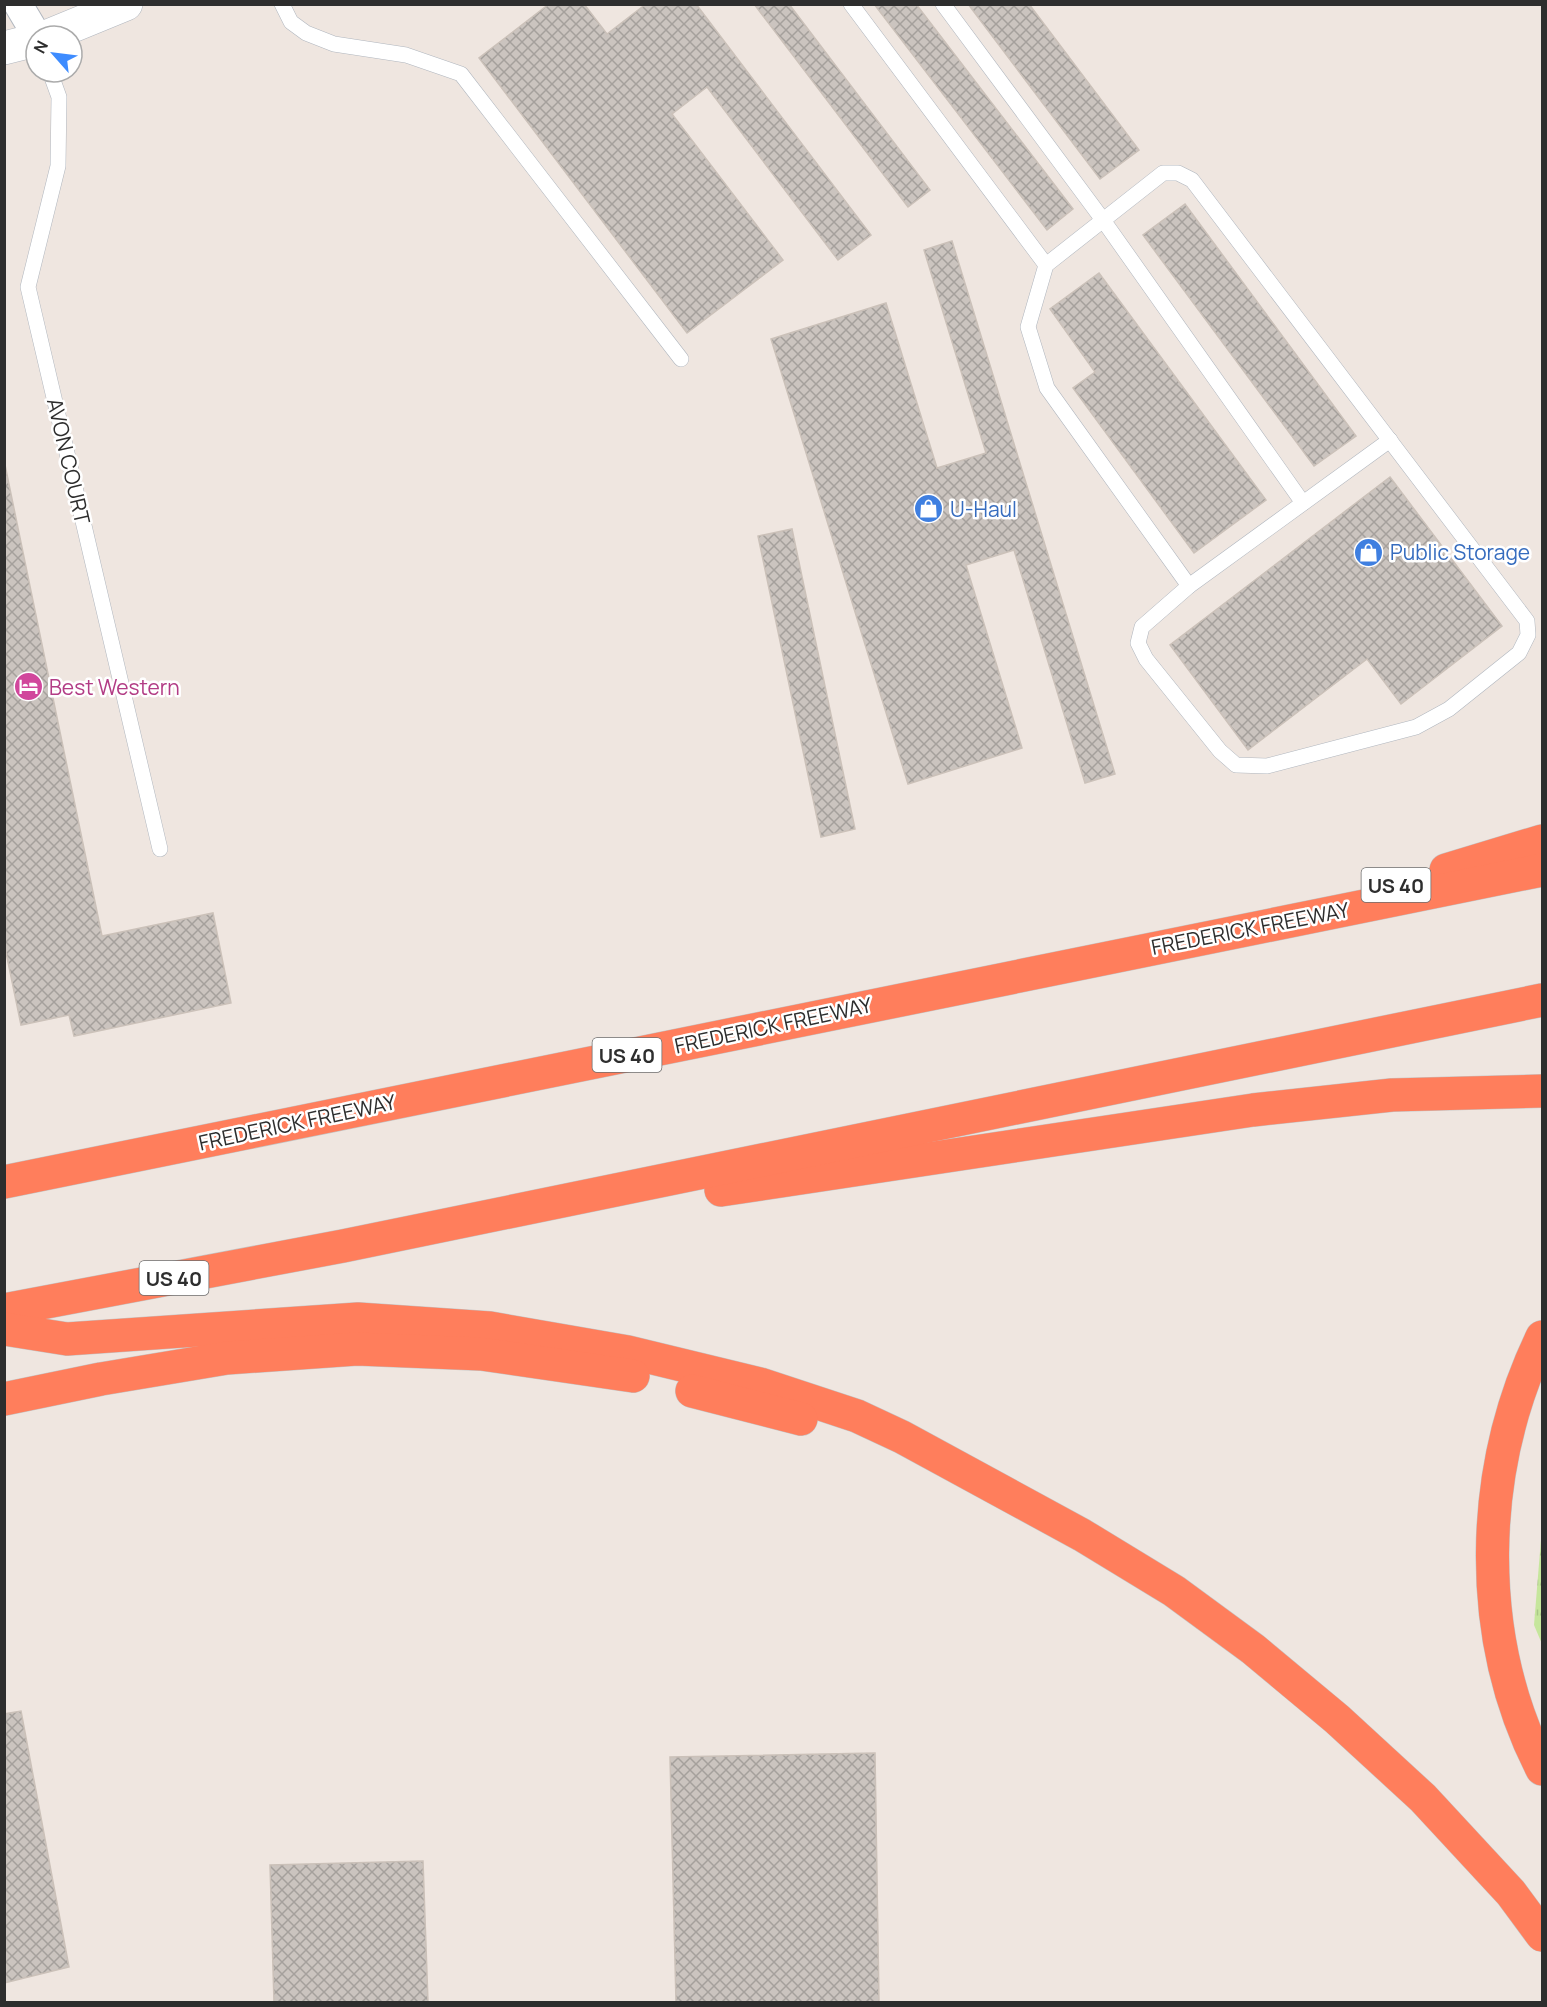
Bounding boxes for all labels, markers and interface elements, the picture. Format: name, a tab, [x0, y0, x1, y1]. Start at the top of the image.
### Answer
north arrow	[24, 24, 84, 84]
text: N	[28, 37, 53, 57]
street label: AVON COURT	[41, 395, 97, 527]
shop icon: U-Haul	[913, 493, 945, 525]
place label: U-Haul	[950, 495, 1017, 523]
shop icon: Public Storage	[1353, 536, 1385, 568]
place label: Public Storage	[1390, 538, 1530, 566]
hotel icon: Best Western	[12, 671, 44, 703]
place label: Best Western	[49, 673, 180, 701]
road number: US 40	[1362, 868, 1430, 902]
street label: FREDERICK FREEWAY	[1149, 895, 1352, 961]
street label: FREDERICK FREEWAY	[672, 990, 874, 1060]
road number: US 40	[592, 1038, 662, 1072]
street label: FREDERICK FREEWAY	[196, 1087, 398, 1157]
road number: US 40	[140, 1261, 208, 1295]

